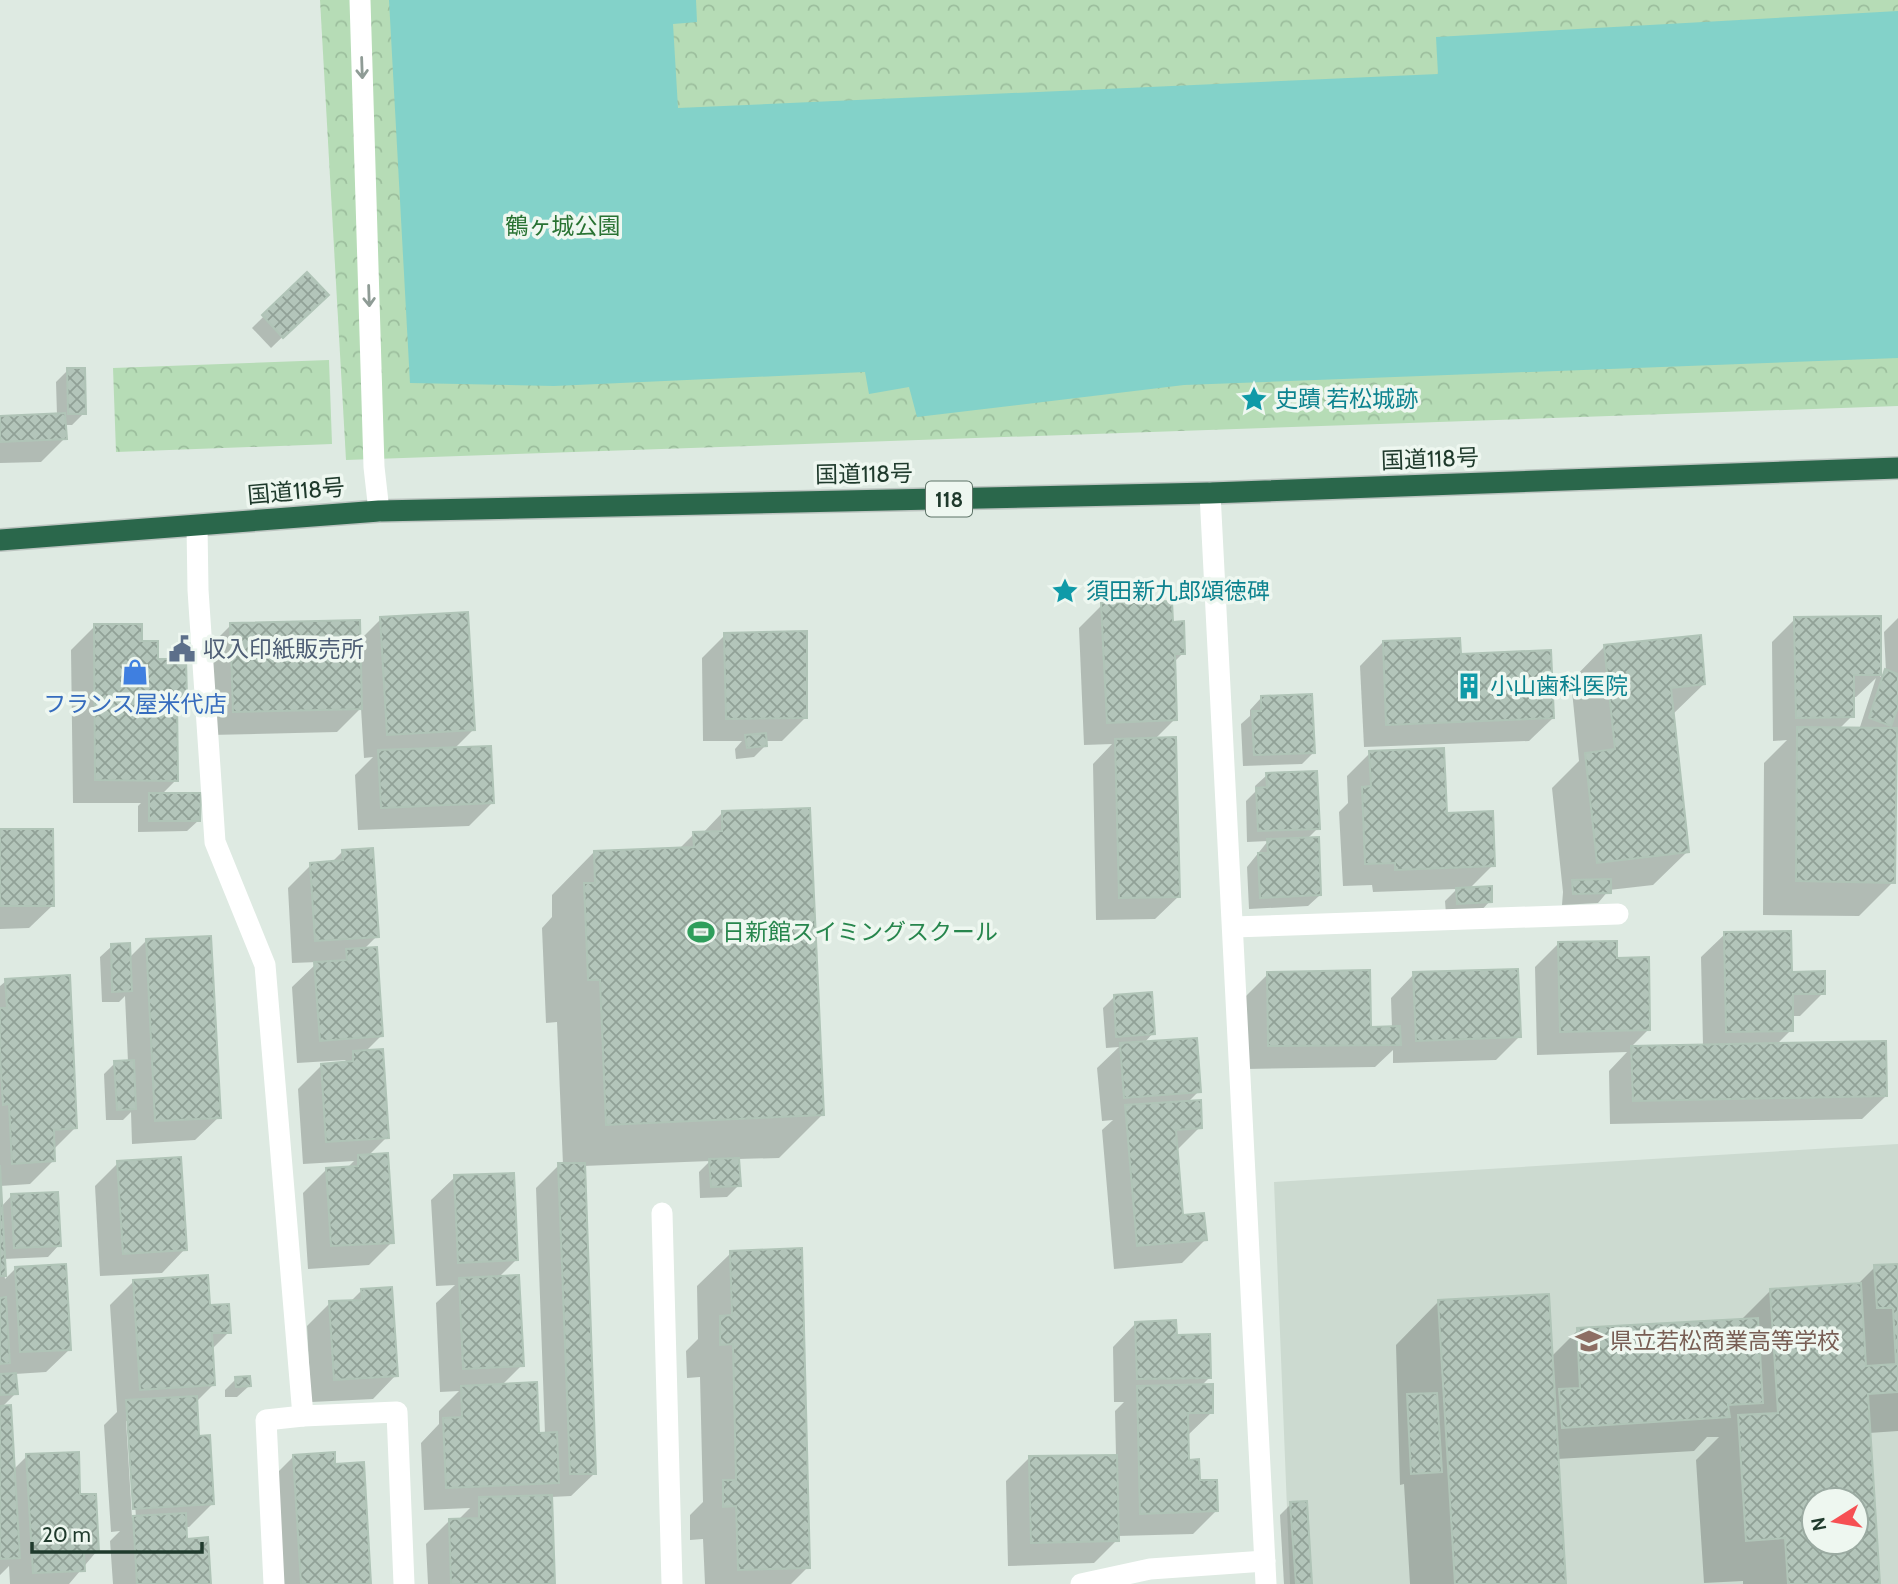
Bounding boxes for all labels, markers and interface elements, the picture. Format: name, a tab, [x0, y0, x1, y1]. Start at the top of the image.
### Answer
one-way arrow	[355, 56, 369, 79]
park label: 鶴ヶ城公園	[506, 212, 621, 240]
one-way arrow	[362, 284, 375, 307]
place icon: 史蹟 若松城跡	[1239, 384, 1269, 414]
place label: 史蹟 若松城跡	[1275, 385, 1418, 413]
street label: 国道118号	[1381, 443, 1479, 475]
street label: 国道118号	[815, 459, 913, 489]
street label: 国道118号	[246, 473, 346, 509]
road number: 118	[926, 482, 972, 516]
place icon: 須田新九郎頌徳碑	[1050, 576, 1080, 606]
place label: 須田新九郎頌徳碑	[1086, 577, 1270, 605]
public building icon: 収入印紙販売所	[167, 634, 197, 664]
place label: 収入印紙販売所	[203, 635, 364, 663]
shop icon: フランス屋米代店	[120, 657, 150, 687]
building icon: 小山歯科医院	[1454, 671, 1484, 701]
place label: 小山歯科医院	[1490, 672, 1628, 700]
place label: フランス屋米代店	[43, 690, 227, 718]
sports icon: 日新館スイミングスクール	[686, 917, 716, 947]
place label: 日新館スイミングスクール	[722, 918, 998, 946]
school or university icon: 県立若松商業高等学校	[1574, 1326, 1604, 1356]
place label: 県立若松商業高等学校	[1610, 1327, 1840, 1355]
north arrow	[1800, 1486, 1870, 1556]
scale bar	[32, 1510, 201, 1554]
text: N	[1806, 1515, 1831, 1533]
text: 20 m	[42, 1522, 91, 1547]

